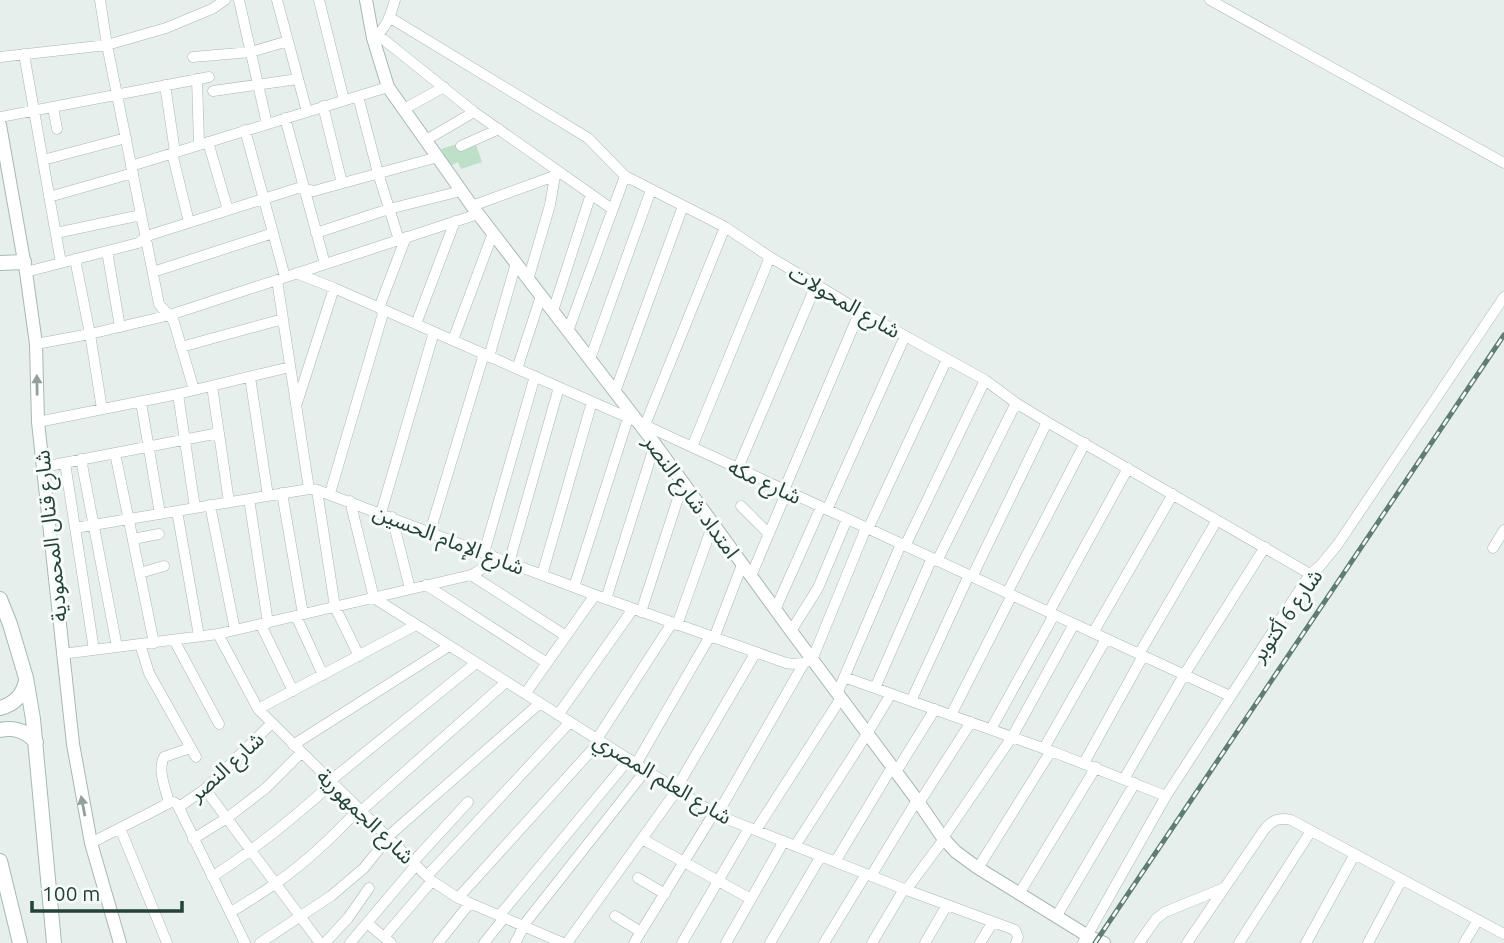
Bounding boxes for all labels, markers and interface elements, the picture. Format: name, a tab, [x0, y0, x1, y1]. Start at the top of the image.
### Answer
street label: شارع المحولات	[783, 259, 905, 346]
one-way arrow	[31, 374, 42, 396]
street label: امتداد شارع النصر	[635, 429, 745, 565]
street label: شارع قنال المحمودية	[29, 449, 75, 623]
street label: شارع مكه	[723, 454, 805, 512]
street label: شارع الإمام الحسين	[368, 499, 528, 584]
street label: شارع 6 أكتوبر	[1245, 564, 1330, 669]
street label: شارع النصر	[183, 726, 271, 809]
street label: شارع العلم المصري	[587, 727, 736, 833]
street label: شارع الجمهورية	[310, 764, 420, 871]
one-way arrow	[78, 795, 89, 817]
scale bar	[32, 870, 182, 914]
text: 100 m	[42, 881, 100, 905]

